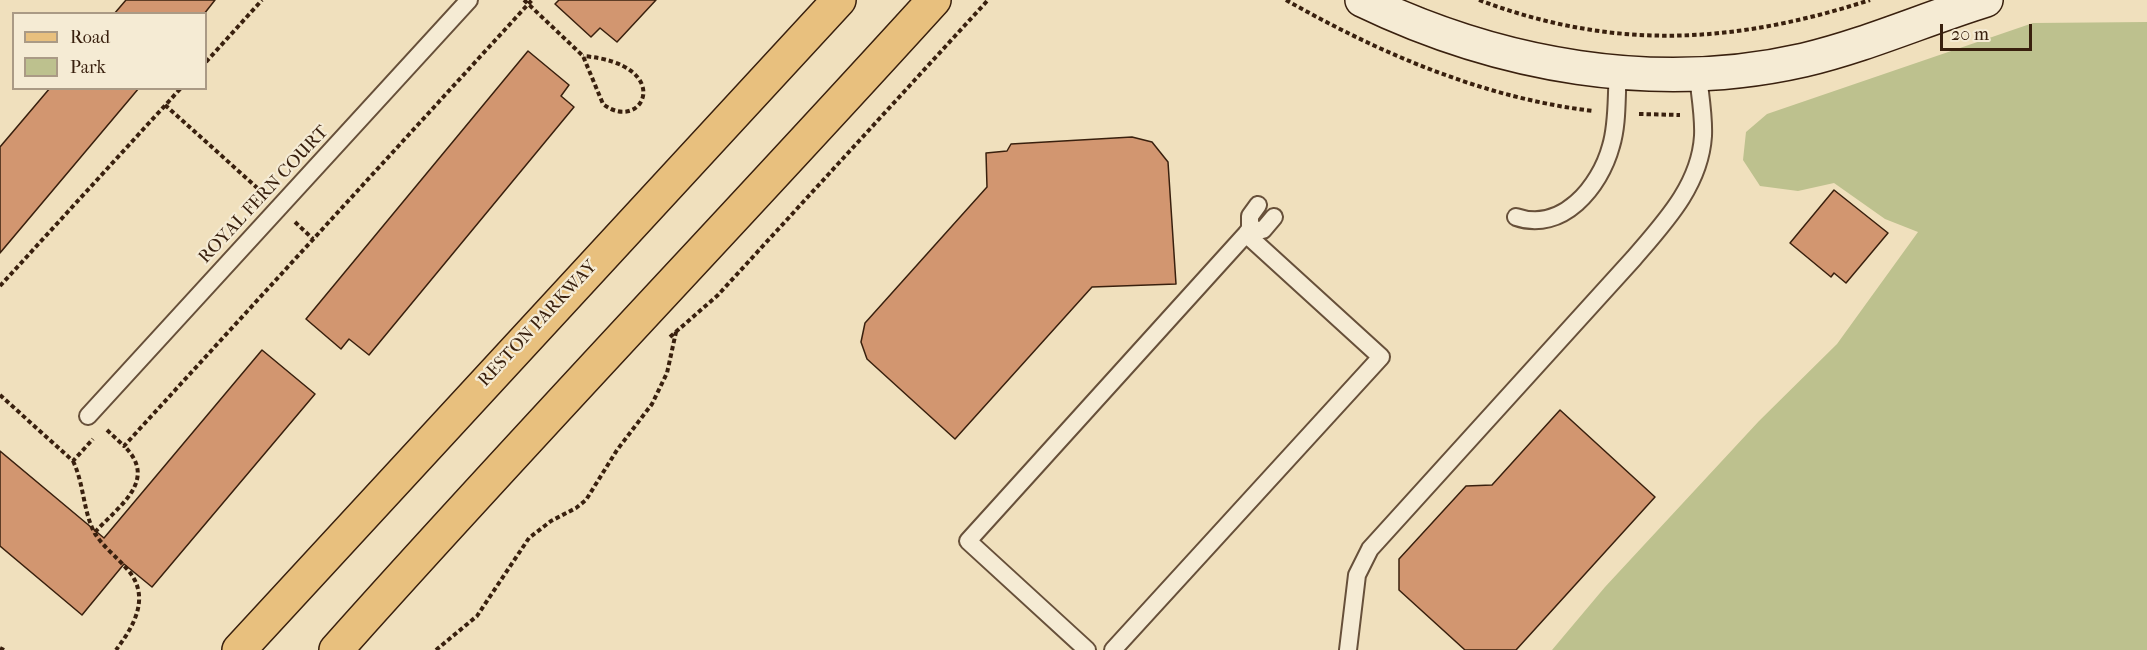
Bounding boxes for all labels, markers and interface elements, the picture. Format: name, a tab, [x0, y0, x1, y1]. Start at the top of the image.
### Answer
legend	[12, 12, 207, 90]
scale bar	[1943, 12, 2034, 50]
text: 20 m	[1951, 24, 1989, 45]
text: Road	[70, 27, 110, 48]
text: Park	[70, 57, 106, 78]
street label: ROYAL FERN COURT	[195, 122, 333, 268]
street label: RESTON PARKWAY	[474, 256, 602, 392]

